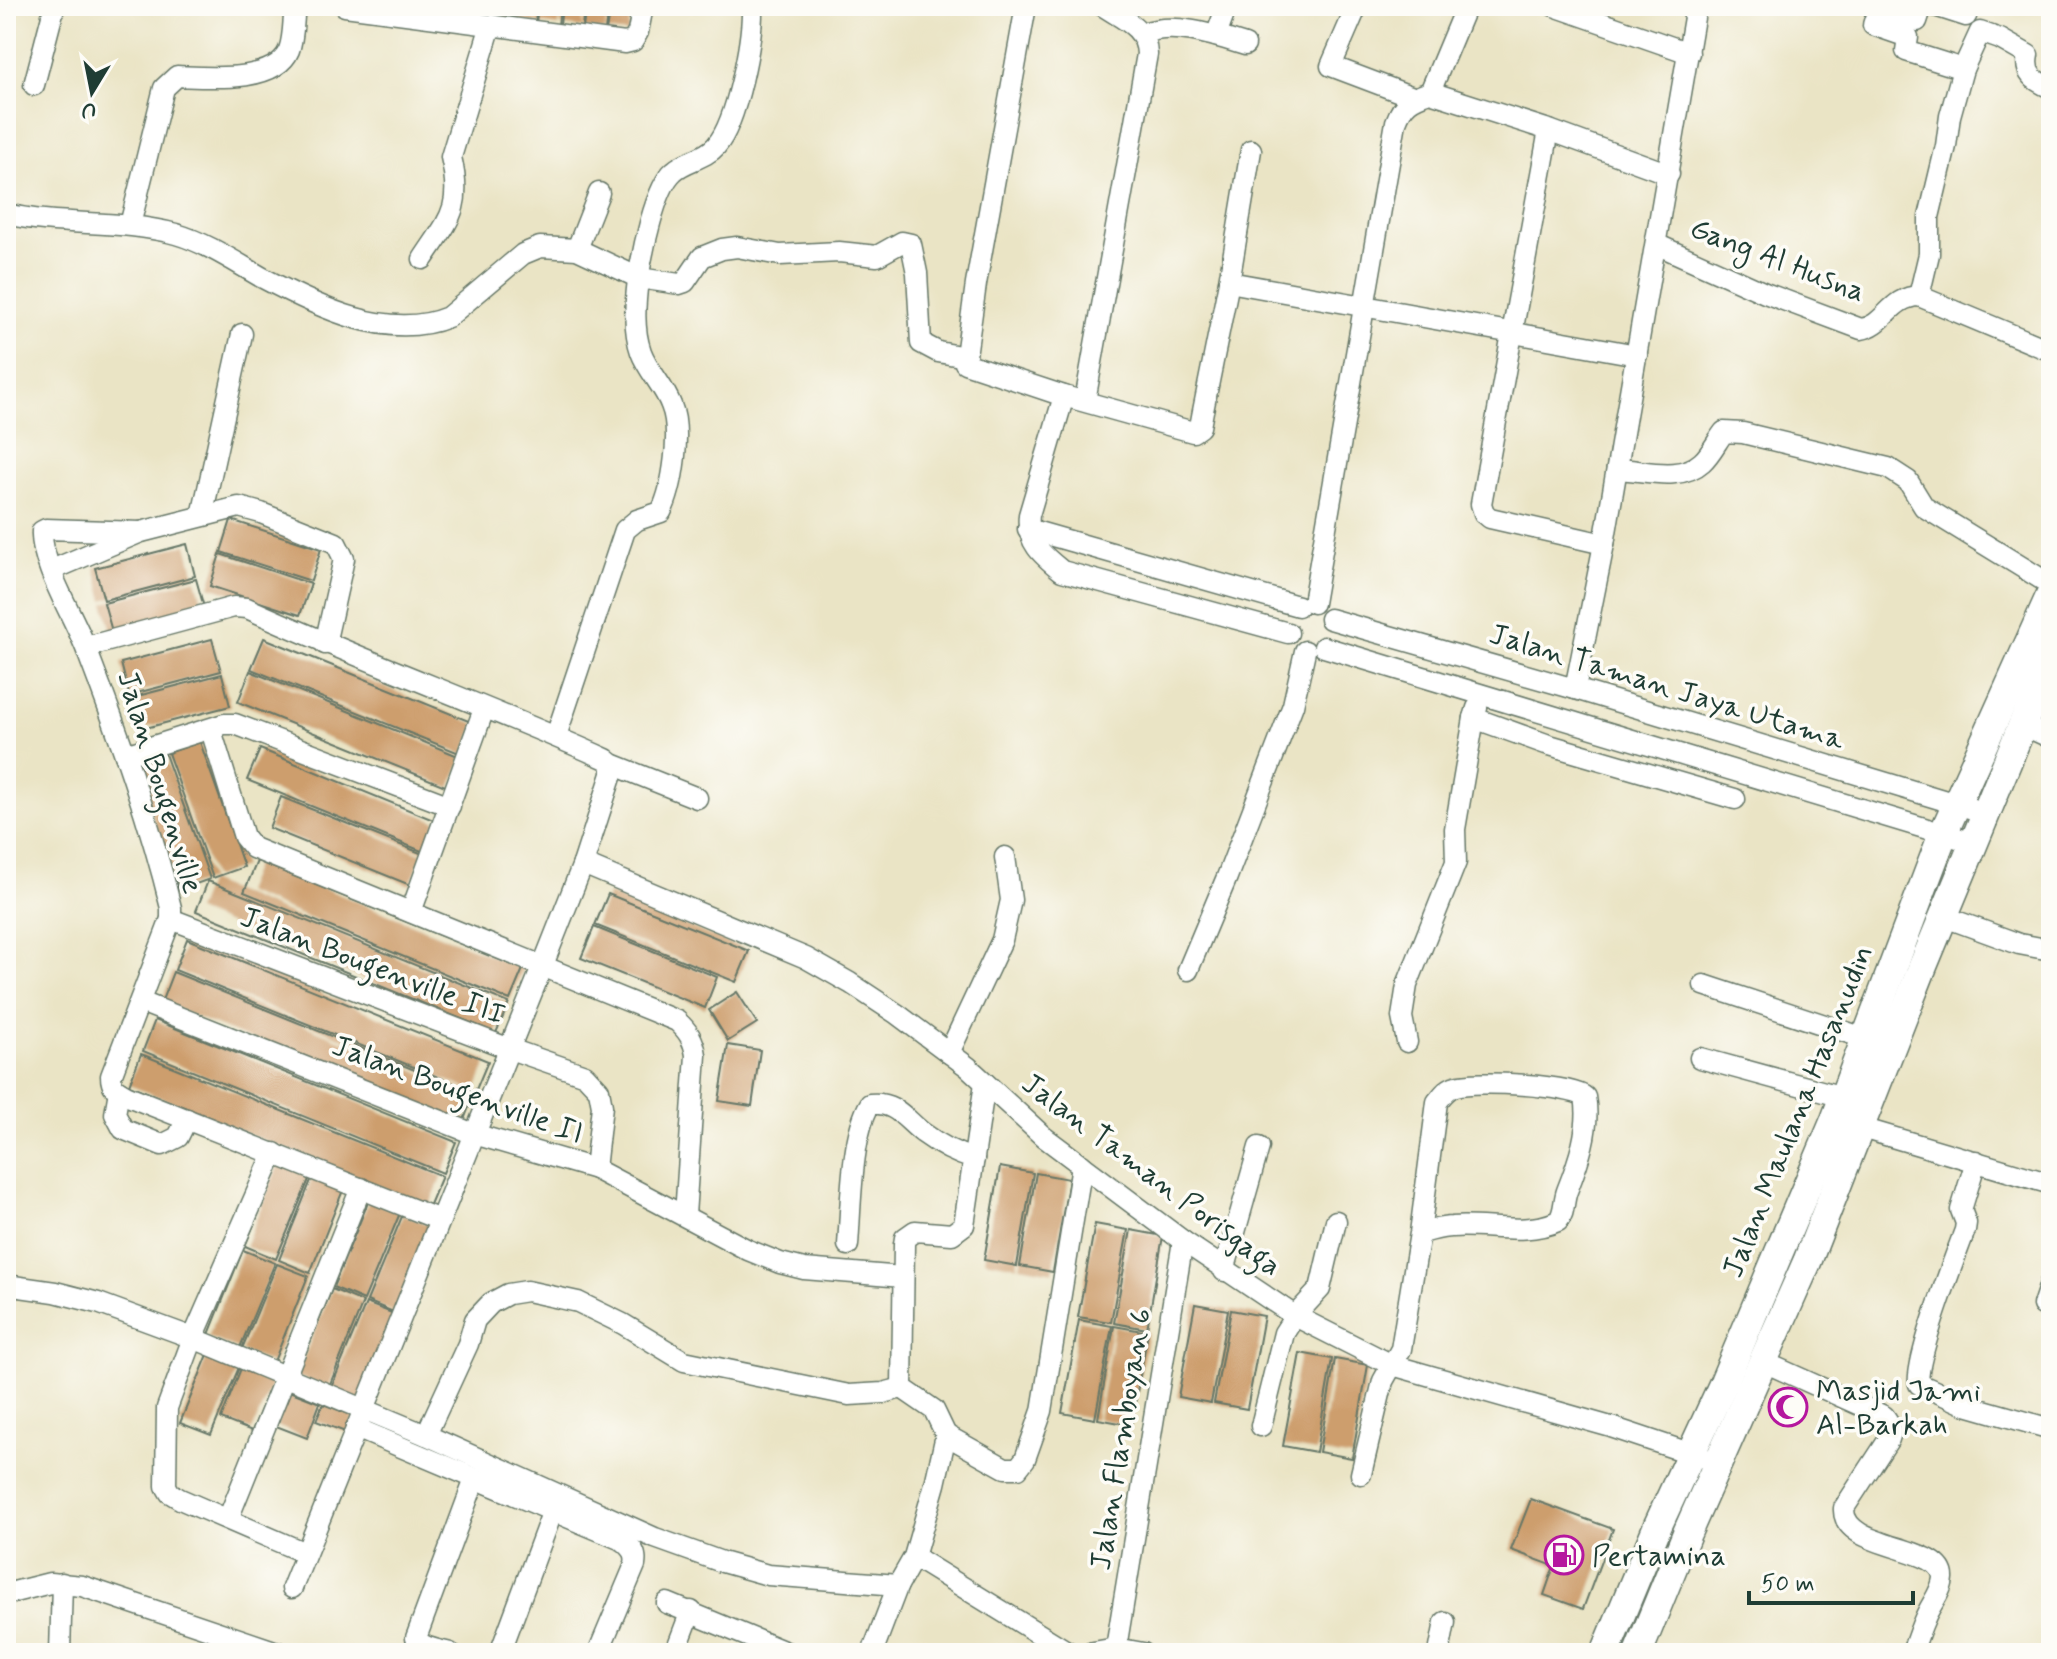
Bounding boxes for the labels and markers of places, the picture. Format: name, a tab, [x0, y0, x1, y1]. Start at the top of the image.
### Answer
place label: Masjid Jami Al-Barkah	[1816, 1372, 1981, 1445]
mosque icon: Masjid Jami Al-Barkah	[1767, 1386, 1809, 1428]
fuel station icon: Pertamina	[1543, 1534, 1585, 1576]
place label: Pertamina	[1592, 1537, 1726, 1576]

